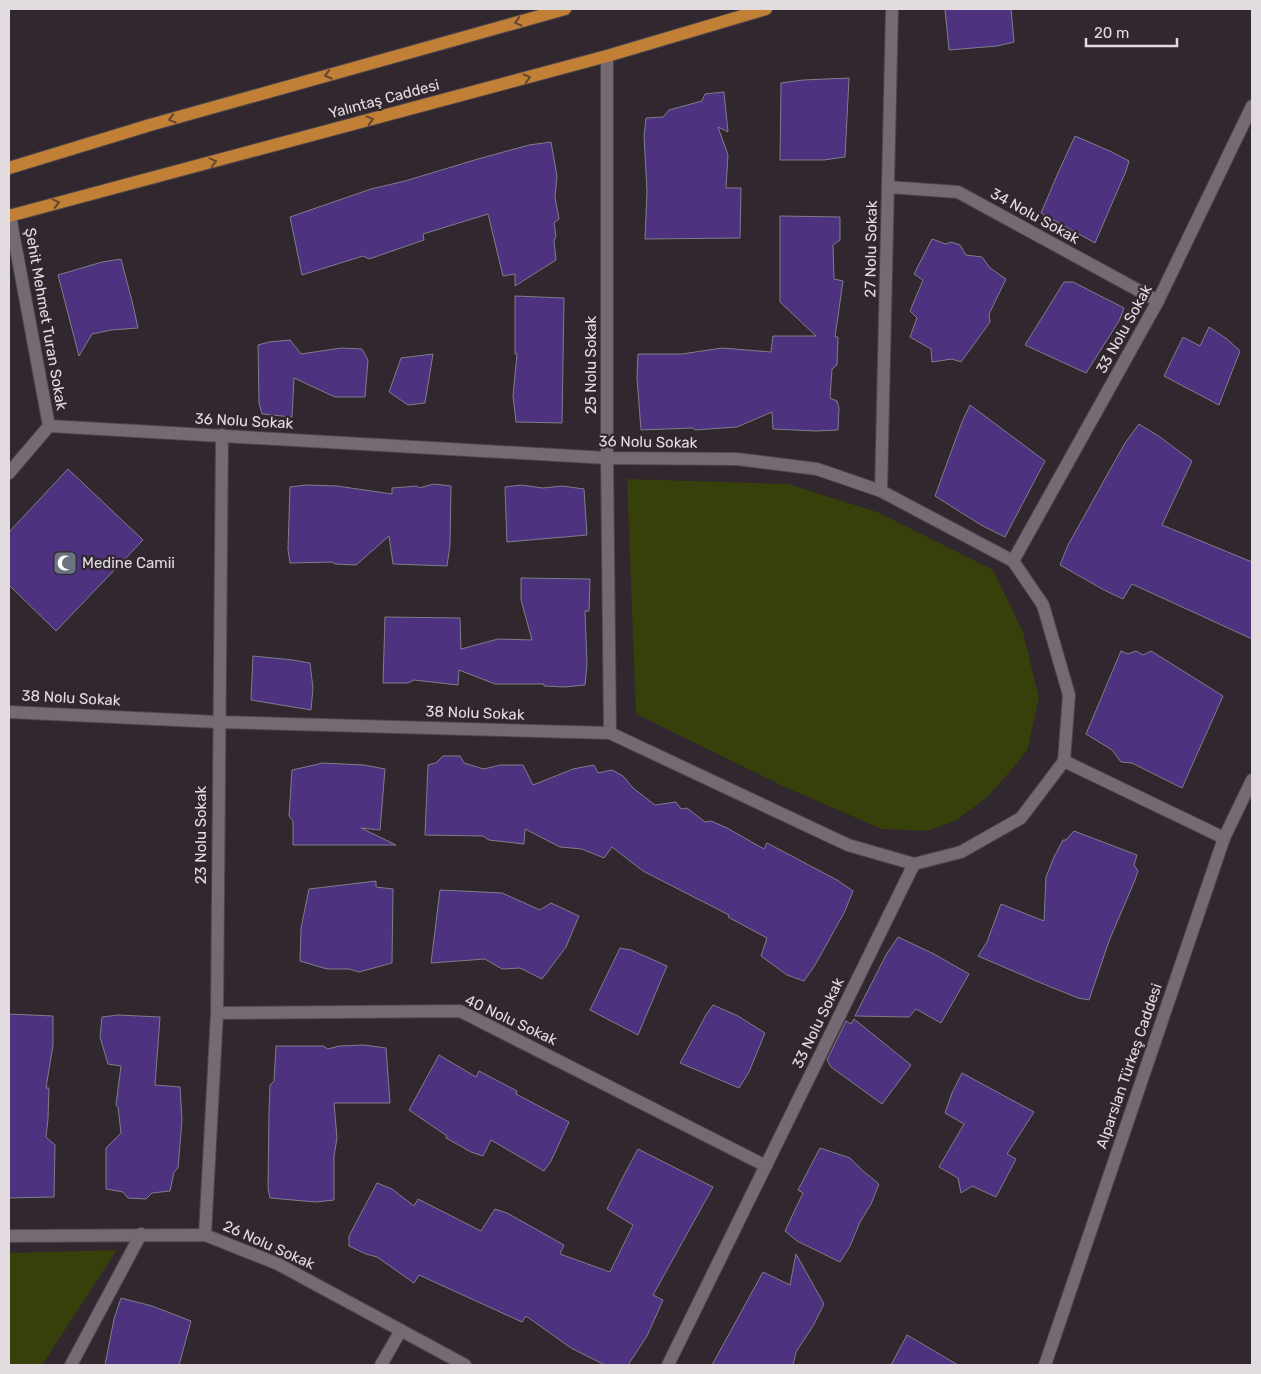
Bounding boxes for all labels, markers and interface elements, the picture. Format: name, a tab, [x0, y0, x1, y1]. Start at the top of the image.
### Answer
scale bar	[1086, 15, 1177, 47]
one-way arrow	[514, 16, 523, 27]
text: 20 m	[1094, 24, 1129, 42]
one-way arrow	[325, 70, 333, 80]
one-way arrow	[522, 73, 530, 83]
street label: Yalıntaş Caddesi	[327, 76, 441, 122]
one-way arrow	[168, 114, 176, 124]
one-way arrow	[365, 115, 373, 125]
one-way arrow	[208, 157, 216, 167]
street label: 34 Nolu Sokak	[987, 184, 1083, 248]
one-way arrow	[51, 199, 59, 209]
street label: 27 Nolu Sokak	[861, 200, 881, 298]
street label: Şehit Mehmet Turan Sokak	[21, 226, 71, 412]
street label: 33 Nolu Sokak	[1092, 281, 1156, 376]
street label: 25 Nolu Sokak	[582, 316, 600, 414]
street label: 36 Nolu Sokak	[194, 409, 294, 433]
street label: 36 Nolu Sokak	[599, 432, 698, 452]
mosque icon: Medine Camii	[52, 550, 78, 576]
place label: Medine Camii	[82, 554, 175, 572]
street label: 38 Nolu Sokak	[21, 686, 121, 710]
street label: 38 Nolu Sokak	[425, 702, 525, 724]
street label: 23 Nolu Sokak	[192, 786, 210, 884]
street label: 33 Nolu Sokak	[788, 974, 848, 1071]
street label: Alparslan Türkeş Caddesi	[1092, 981, 1166, 1151]
street label: 40 Nolu Sokak	[462, 991, 560, 1049]
street label: 26 Nolu Sokak	[220, 1217, 318, 1273]

